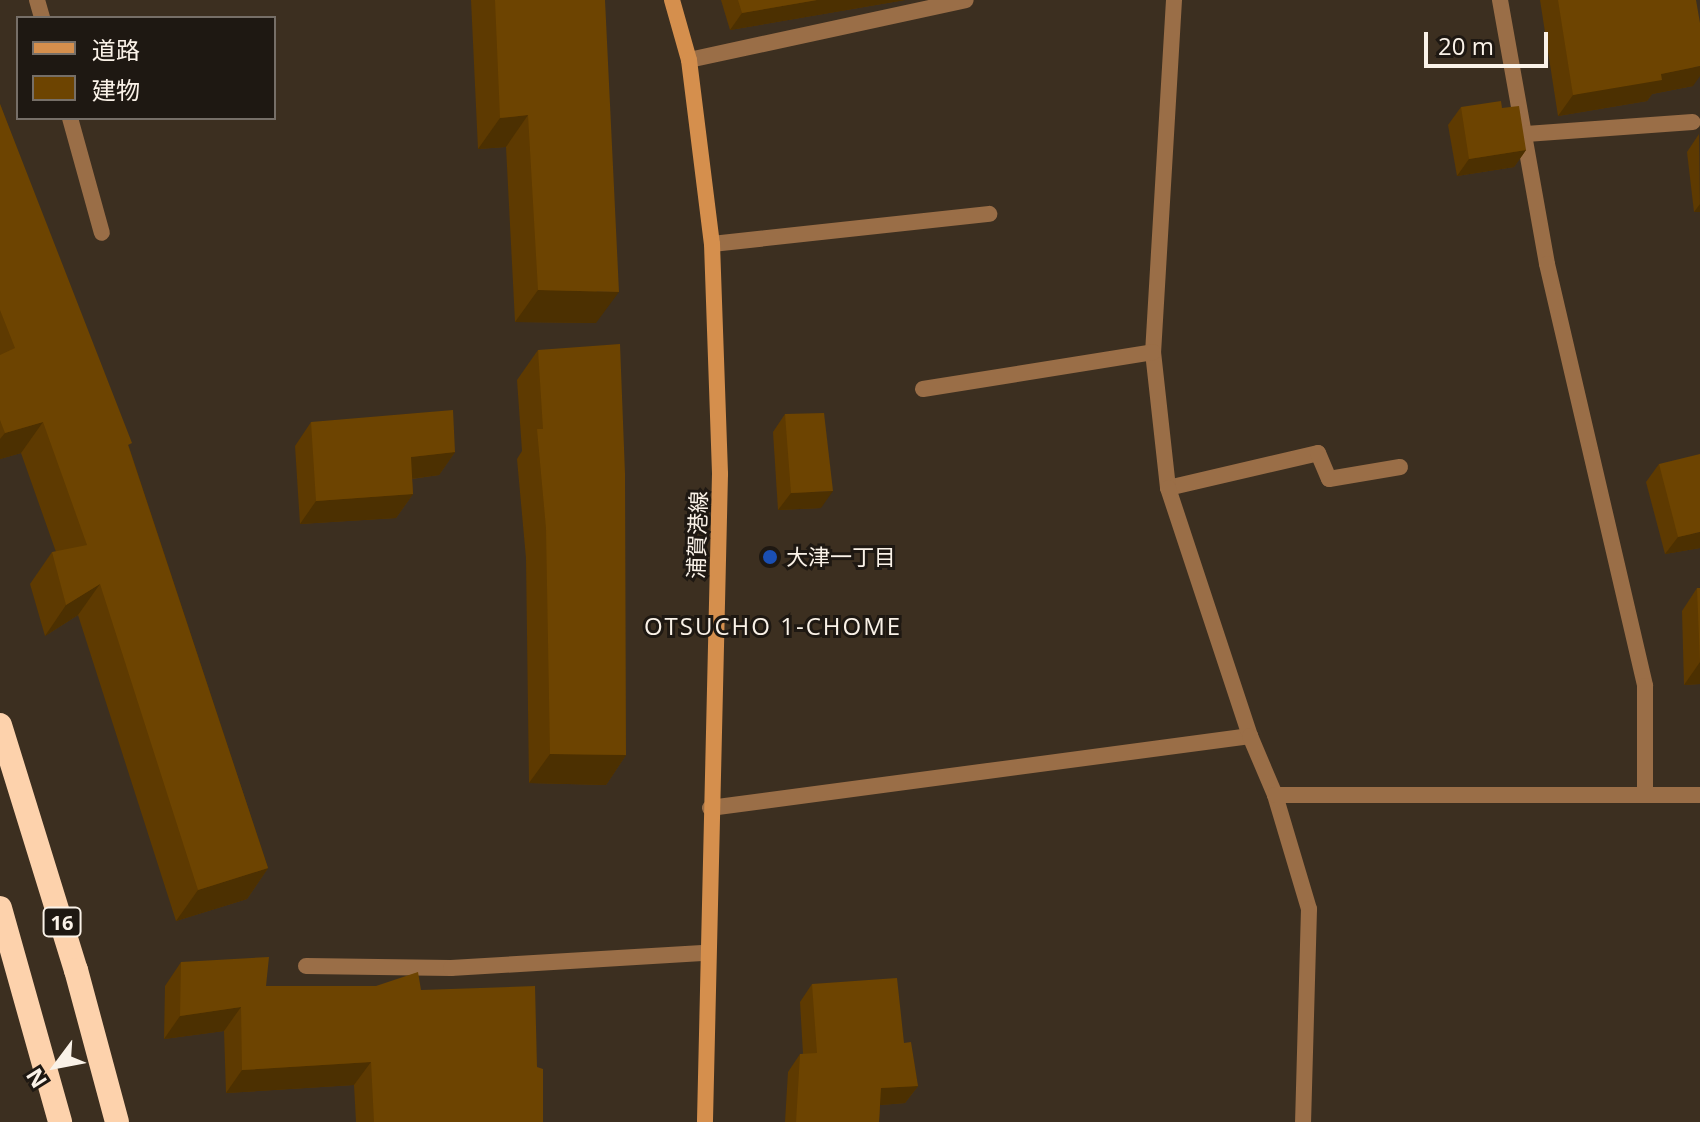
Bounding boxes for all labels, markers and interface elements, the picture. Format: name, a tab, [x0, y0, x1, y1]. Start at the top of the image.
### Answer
legend	[16, 16, 276, 120]
scale bar	[1428, 16, 1552, 66]
text: 20 m	[1438, 29, 1494, 62]
text: 道路	[92, 33, 140, 66]
text: 建物	[92, 73, 140, 106]
street label: 浦賀港線	[682, 491, 712, 579]
place label: 大津一丁目	[786, 544, 896, 570]
marker: 大津一丁目	[761, 548, 779, 566]
district label: OTSUCHO 1-CHOME	[644, 612, 902, 640]
road number: 16	[42, 906, 82, 938]
north arrow	[16, 1026, 96, 1106]
text: N	[18, 1063, 53, 1094]

